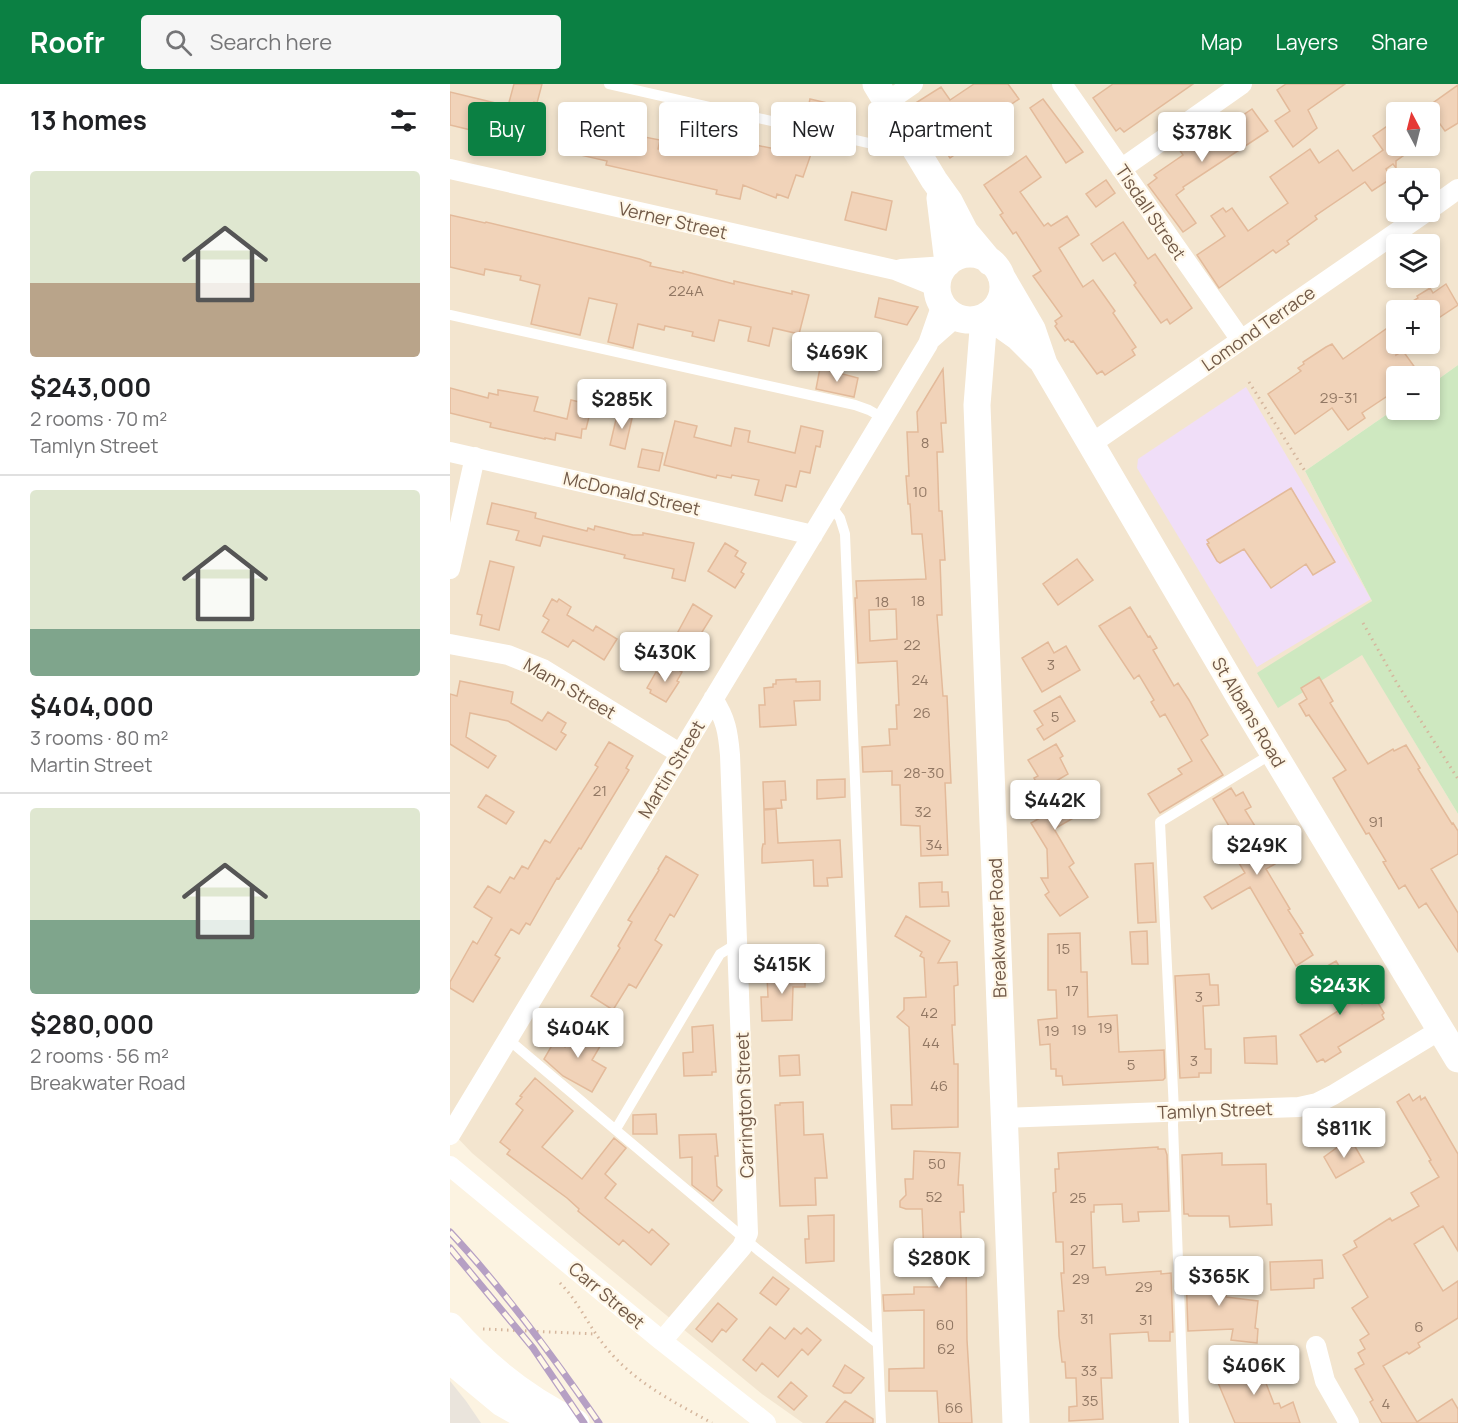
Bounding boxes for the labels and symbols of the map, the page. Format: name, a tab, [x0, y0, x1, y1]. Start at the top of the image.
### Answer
north arrow	[1386, 102, 1440, 156]
pin: $378K	[1160, 112, 1244, 163]
street label: Tisdall Street	[1110, 160, 1192, 264]
street label: Verner Street	[616, 196, 730, 244]
house number: 224A	[668, 280, 704, 301]
street label: Lomond Terrace	[1197, 280, 1319, 376]
pin: $469K	[795, 332, 879, 383]
pin: $285K	[580, 379, 664, 430]
house number: 29-31	[1320, 387, 1358, 408]
house number: 8	[921, 432, 929, 453]
street label: McDonald Street	[561, 466, 703, 520]
house number: 10	[913, 481, 928, 502]
house number: 18	[911, 590, 925, 611]
house number: 18	[875, 591, 889, 612]
pin: $430K	[623, 632, 707, 683]
house number: 22	[903, 634, 921, 655]
street label: Mann Street	[519, 652, 621, 724]
street label: St Albans Road	[1207, 652, 1291, 772]
house number: 3	[1047, 654, 1055, 675]
house number: 24	[911, 669, 929, 690]
house number: 26	[913, 702, 931, 723]
house number: 5	[1051, 706, 1059, 727]
street label: Martin Street	[632, 716, 710, 822]
house number: 28-30	[903, 762, 945, 783]
house number: 21	[593, 780, 607, 801]
pin: $442K	[1013, 780, 1097, 831]
house number: 32	[915, 801, 931, 822]
house number: 91	[1368, 811, 1384, 832]
pin: $249K	[1215, 825, 1299, 876]
house number: 34	[925, 834, 943, 855]
street label: Breakwater Road	[983, 858, 1011, 998]
house number: 15	[1056, 938, 1070, 959]
pin: $415K	[740, 944, 824, 995]
pin: $243K	[1298, 965, 1382, 1016]
house number: 17	[1065, 980, 1079, 1001]
house number: 3	[1195, 986, 1203, 1007]
house number: 42	[920, 1002, 938, 1023]
pin: $404K	[536, 1008, 620, 1059]
house number: 19	[1097, 1017, 1113, 1038]
house number: 19	[1071, 1019, 1087, 1040]
house number: 19	[1044, 1020, 1060, 1041]
street label: Carrington Street	[729, 1032, 759, 1178]
house number: 44	[922, 1032, 940, 1053]
house number: 3	[1190, 1050, 1198, 1071]
house number: 5	[1127, 1054, 1135, 1075]
house number: 46	[930, 1075, 948, 1096]
street label: Tamlyn Street	[1157, 1096, 1273, 1124]
pin: $811K	[1302, 1108, 1386, 1159]
house number: 50	[928, 1153, 946, 1174]
house number: 52	[926, 1186, 942, 1207]
house number: 25	[1069, 1187, 1087, 1208]
pin: $280K	[897, 1238, 981, 1289]
house number: 27	[1070, 1239, 1086, 1260]
street label: Carr Street	[564, 1256, 650, 1334]
pin: $365K	[1177, 1256, 1261, 1307]
house number: 29	[1072, 1268, 1090, 1289]
house number: 29	[1135, 1276, 1153, 1297]
house number: 31	[1080, 1308, 1094, 1329]
house number: 31	[1139, 1309, 1153, 1330]
house number: 60	[936, 1314, 954, 1335]
house number: 6	[1414, 1316, 1424, 1337]
house number: 62	[937, 1338, 955, 1359]
pin: $406K	[1212, 1345, 1296, 1396]
house number: 33	[1081, 1360, 1097, 1381]
house number: 35	[1082, 1390, 1098, 1411]
house number: 4	[1382, 1393, 1391, 1414]
house number: 66	[945, 1397, 963, 1418]

